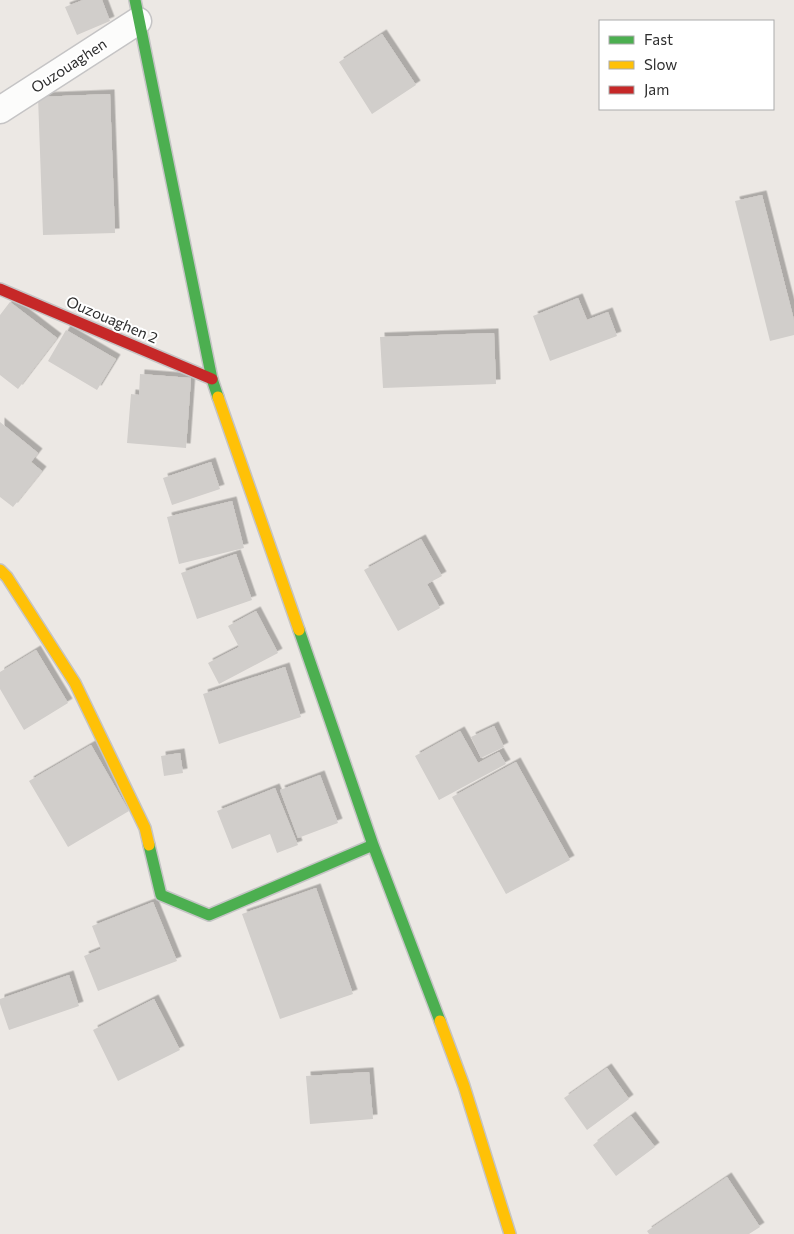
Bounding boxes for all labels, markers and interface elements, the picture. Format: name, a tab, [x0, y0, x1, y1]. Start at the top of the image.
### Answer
legend	[599, 20, 774, 110]
text: Fast	[644, 30, 673, 48]
street label: Ouzouaghen	[27, 34, 110, 96]
text: Slow	[644, 55, 677, 73]
text: Jam	[644, 80, 669, 98]
street label: Ouzouaghen 2	[64, 292, 161, 346]

